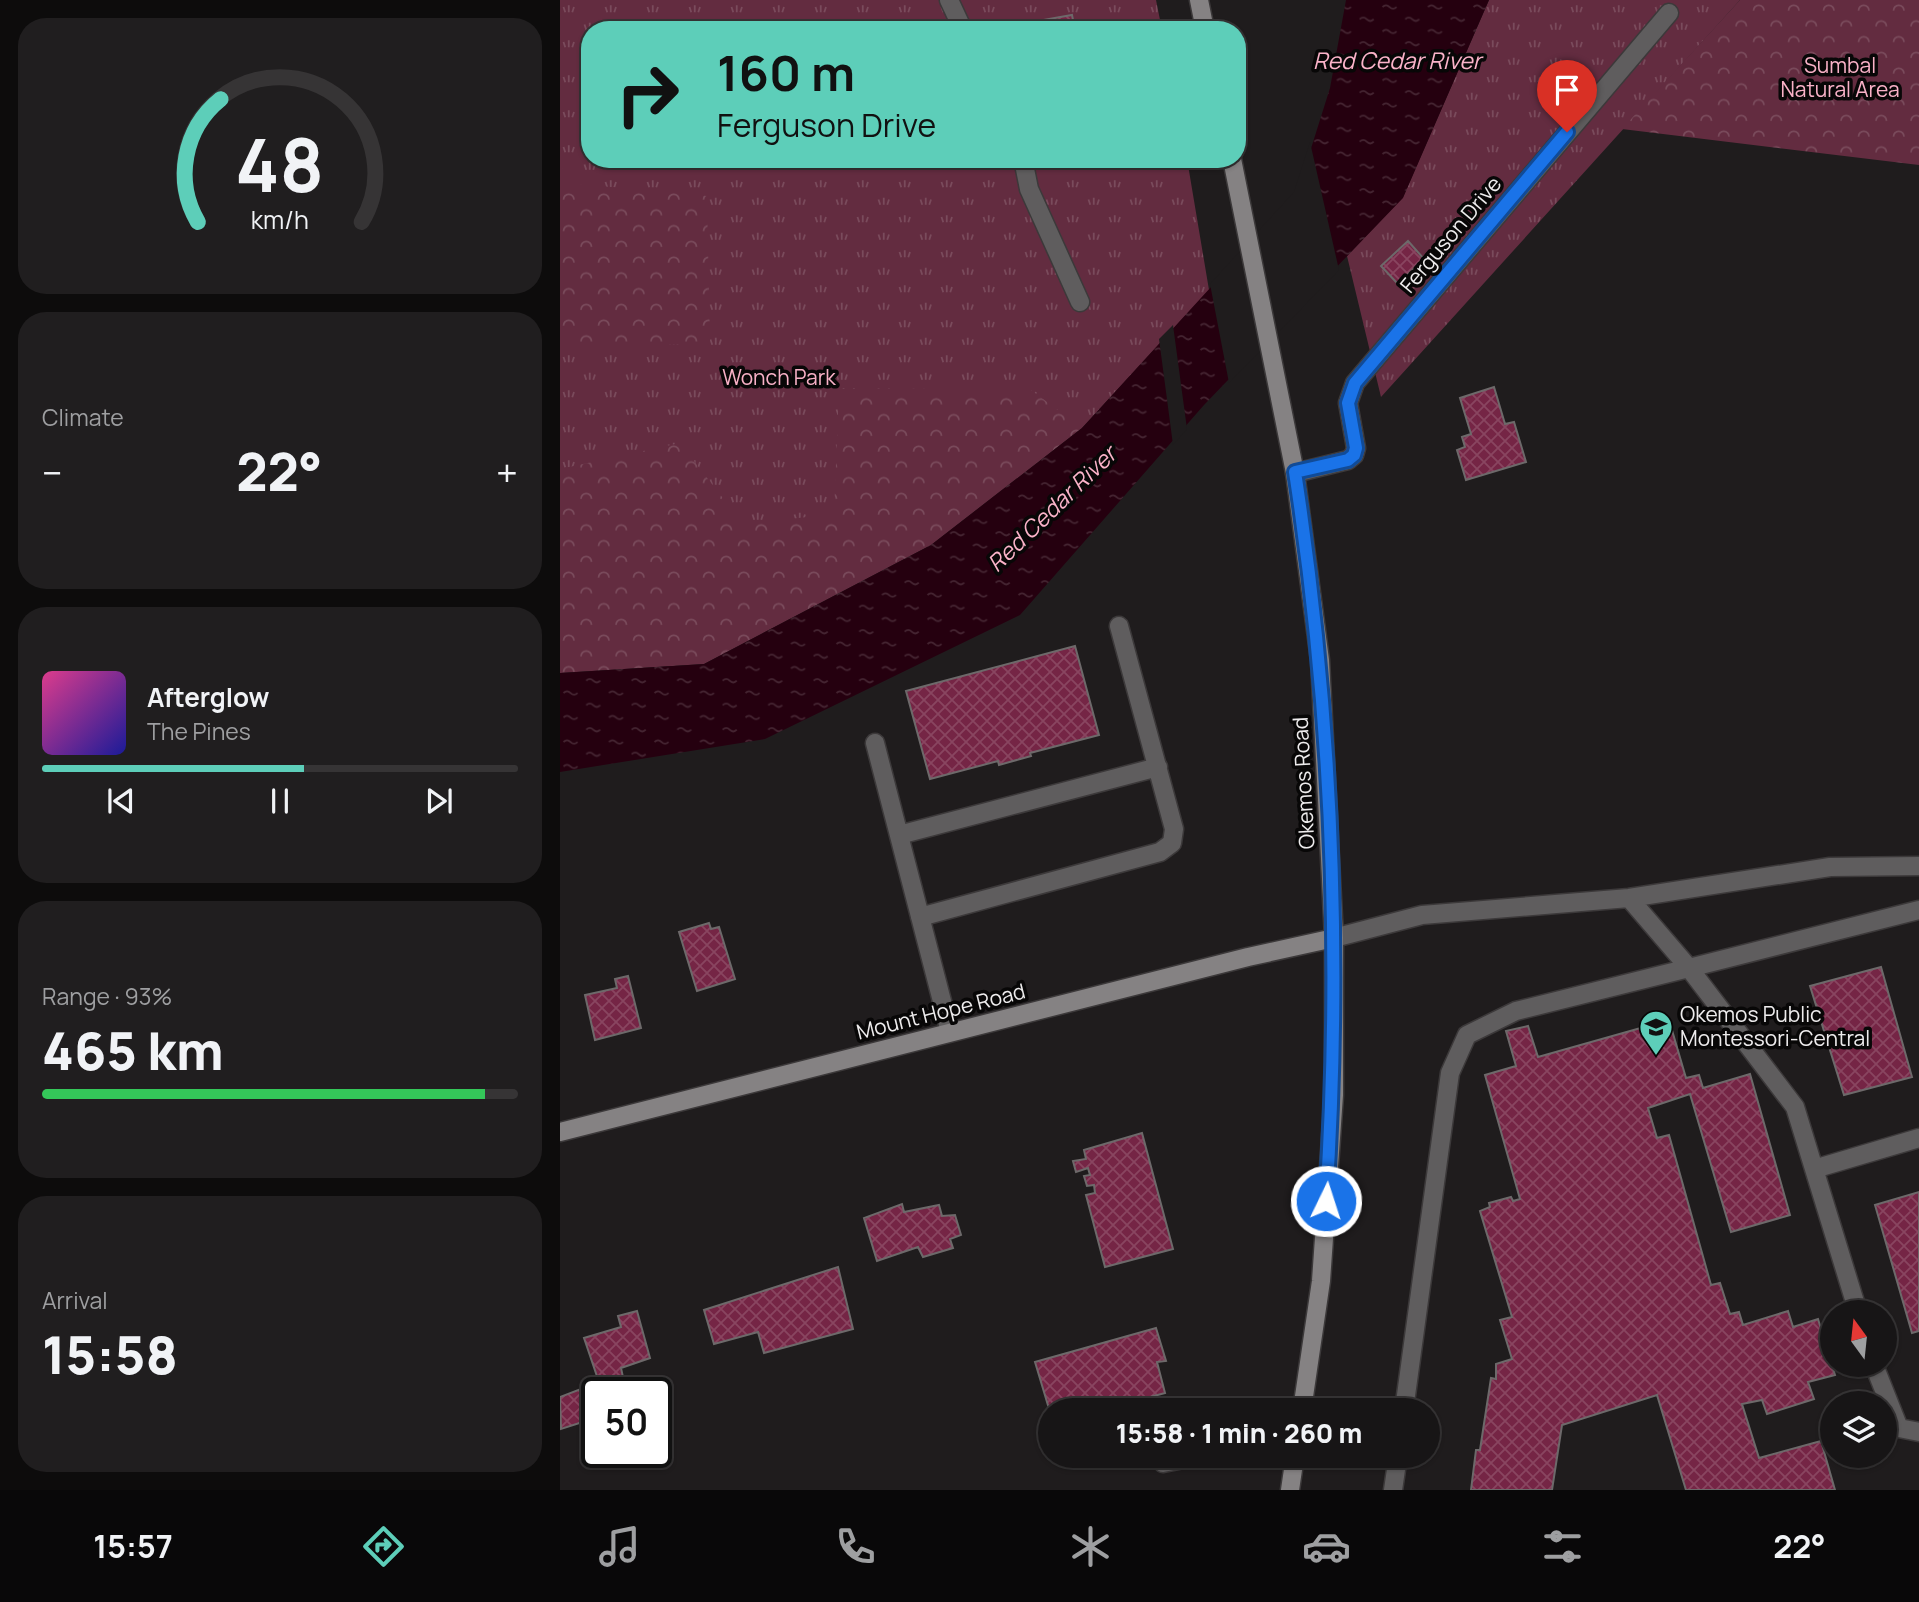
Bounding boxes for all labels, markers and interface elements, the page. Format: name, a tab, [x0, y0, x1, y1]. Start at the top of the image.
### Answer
text: 160 m	[717, 39, 855, 106]
water label: Red Cedar River	[1313, 44, 1484, 76]
icon: right	[602, 49, 693, 140]
park label: Sumbal Natural Area	[1780, 51, 1900, 103]
pin	[1537, 60, 1597, 132]
icon: arrive	[1548, 71, 1586, 109]
text: Ferguson Drive	[717, 103, 936, 147]
text: 48	[236, 115, 324, 215]
street label: Ferguson Drive	[1393, 170, 1507, 298]
text: km/h	[251, 202, 309, 237]
park label: Wonch Park	[722, 363, 836, 391]
text: Climate	[42, 401, 124, 433]
text: 22°	[236, 436, 322, 507]
water label: Red Cedar River	[980, 436, 1125, 578]
text: −	[42, 446, 63, 498]
text: +	[496, 446, 518, 498]
text: Afterglow	[147, 679, 269, 715]
text: The Pines	[147, 715, 251, 747]
street label: Okemos Road	[1286, 716, 1320, 850]
icon: previous	[102, 782, 140, 820]
icon: pause	[261, 782, 299, 820]
icon: next	[420, 782, 458, 820]
street label: Mount Hope Road	[853, 977, 1028, 1046]
text: Range · 93%	[42, 980, 172, 1012]
place label: Okemos Public Montessori-Central	[1680, 1000, 1870, 1052]
school or university icon: Okemos Public Montessori-Central	[1637, 1008, 1675, 1057]
text: 465 km	[42, 1015, 224, 1086]
position arrow	[1289, 1164, 1363, 1238]
text: Arrival	[42, 1284, 108, 1316]
north arrow	[1820, 1300, 1897, 1377]
map controls	[1820, 1300, 1897, 1468]
text: 15:58	[42, 1319, 178, 1390]
speed limit sign: 50	[581, 1377, 672, 1468]
button: layers	[1820, 1391, 1897, 1468]
text: 15:58 · 1 min · 260 m	[1116, 1415, 1362, 1451]
icon: directions	[359, 1522, 408, 1571]
icon: music	[595, 1522, 644, 1571]
icon: phone	[831, 1522, 880, 1571]
icon: climate	[1066, 1522, 1115, 1571]
icon: car	[1302, 1522, 1351, 1571]
icon: filters	[1538, 1522, 1587, 1571]
text: 15:57	[93, 1524, 173, 1568]
text: 22°	[1773, 1524, 1826, 1568]

